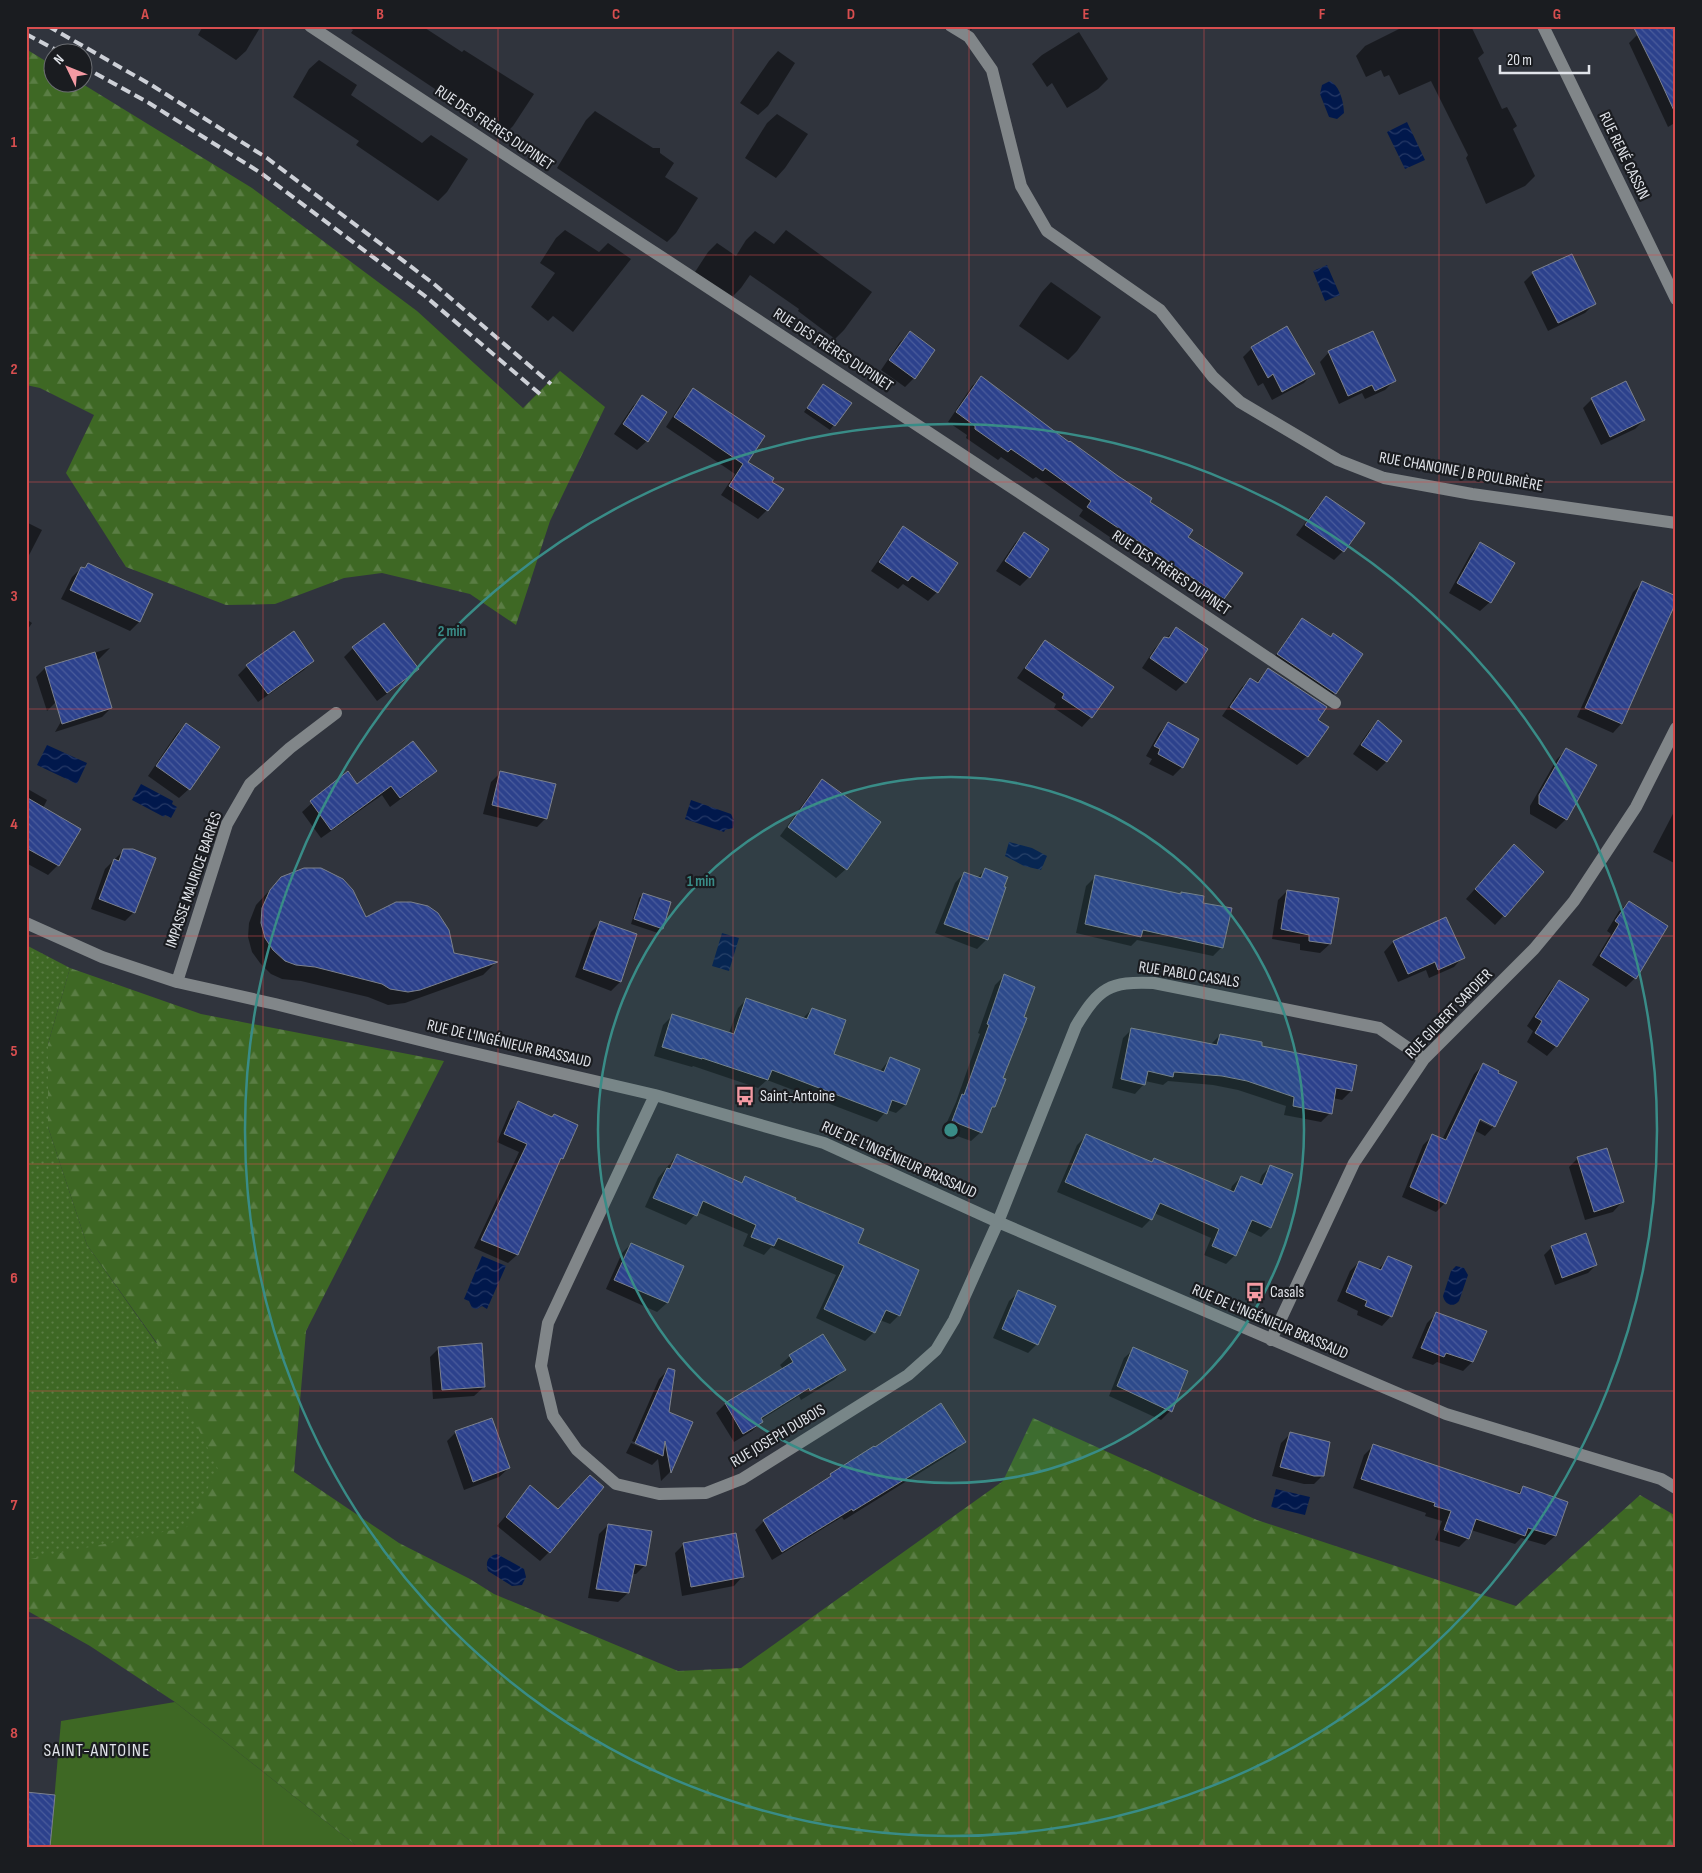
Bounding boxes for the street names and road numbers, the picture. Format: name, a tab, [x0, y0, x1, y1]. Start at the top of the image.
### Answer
street label: RUE DES FRÈRES DUPINET	[431, 81, 557, 175]
street label: RUE RENÉ CASSIN	[1595, 109, 1653, 203]
street label: RUE DES FRÈRES DUPINET	[770, 304, 897, 396]
street label: RUE CHANOINE J B POULBRIÈRE	[1378, 448, 1544, 496]
street label: RUE DES FRÈRES DUPINET	[1108, 526, 1234, 620]
street label: IMPASSE MAURICE BARRÈS	[162, 809, 226, 950]
street label: RUE PABLO CASALS	[1137, 958, 1241, 992]
street label: RUE GILBERT SARDIER	[1401, 965, 1497, 1063]
street label: RUE DE L'INGÉNIEUR BRASSAUD	[425, 1016, 593, 1072]
street label: RUE DE L'INGÉNIEUR BRASSAUD	[818, 1117, 980, 1203]
street label: RUE DE L'INGÉNIEUR BRASSAUD	[1189, 1280, 1351, 1364]
street label: RUE JOSEPH DUBOIS	[727, 1400, 829, 1472]

